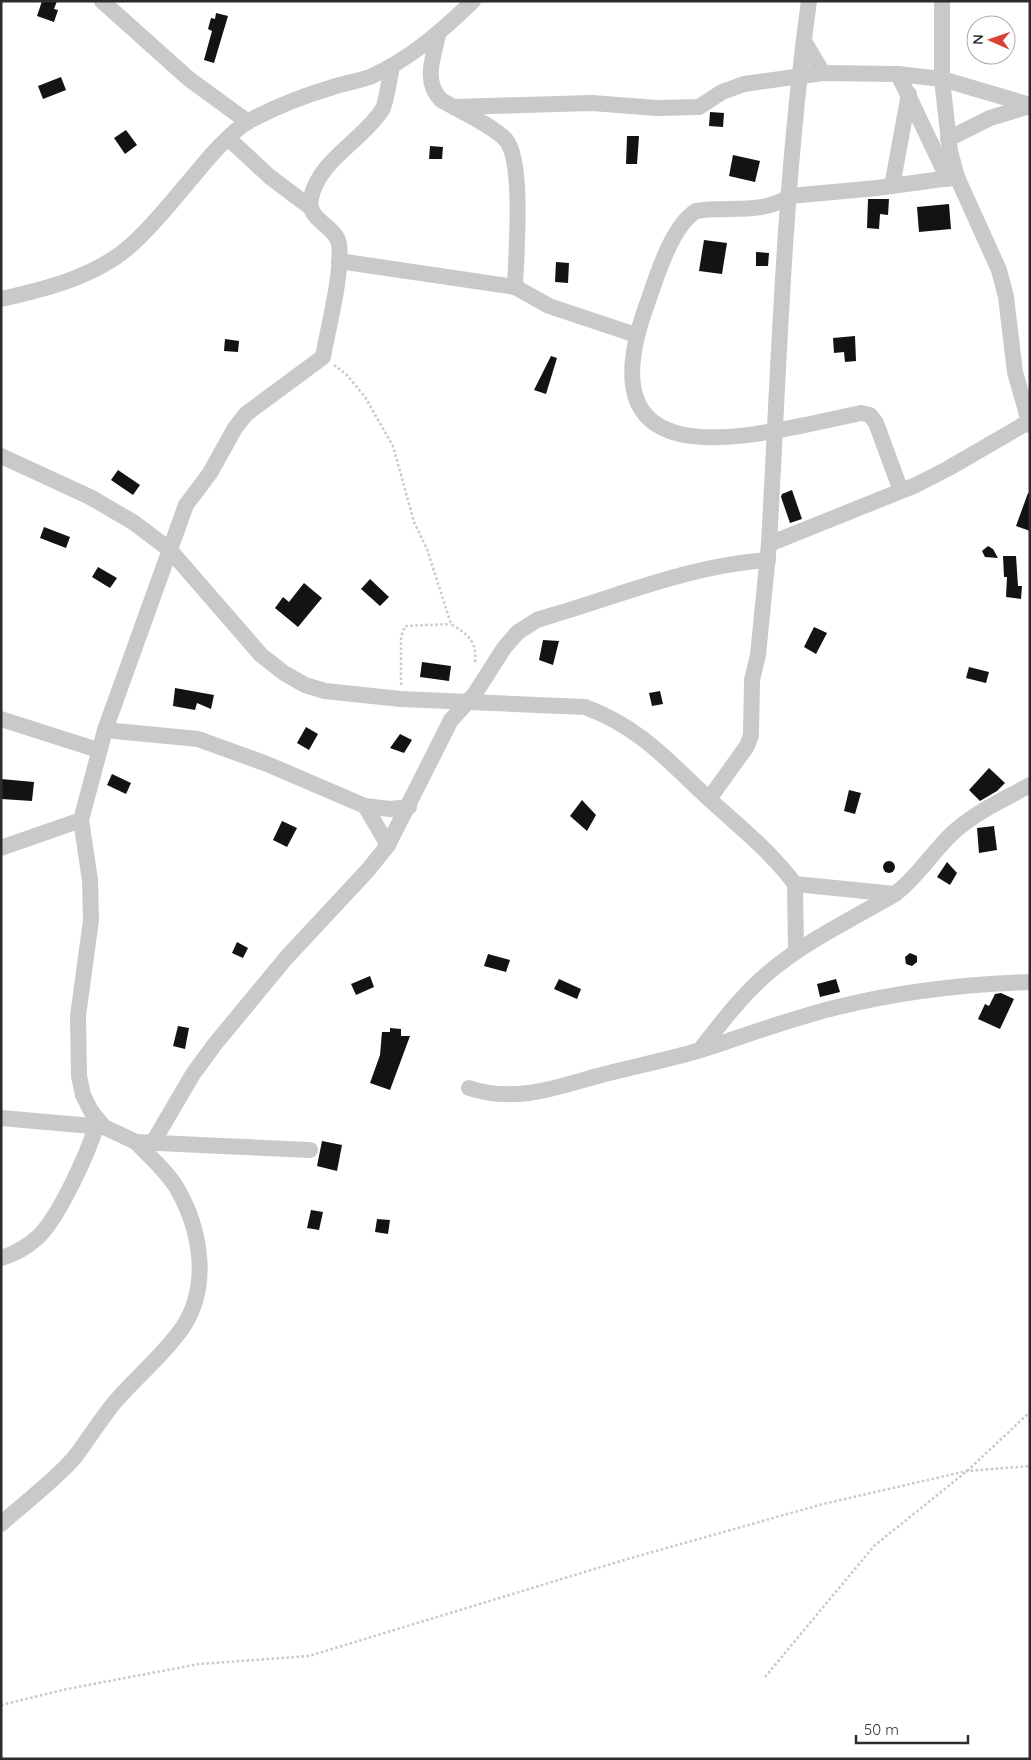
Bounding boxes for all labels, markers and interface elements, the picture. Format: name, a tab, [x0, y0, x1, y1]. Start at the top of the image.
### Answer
north arrow	[966, 15, 1016, 65]
text: N	[969, 34, 987, 45]
scale bar	[856, 1712, 968, 1744]
text: 50 m	[864, 1720, 899, 1739]

